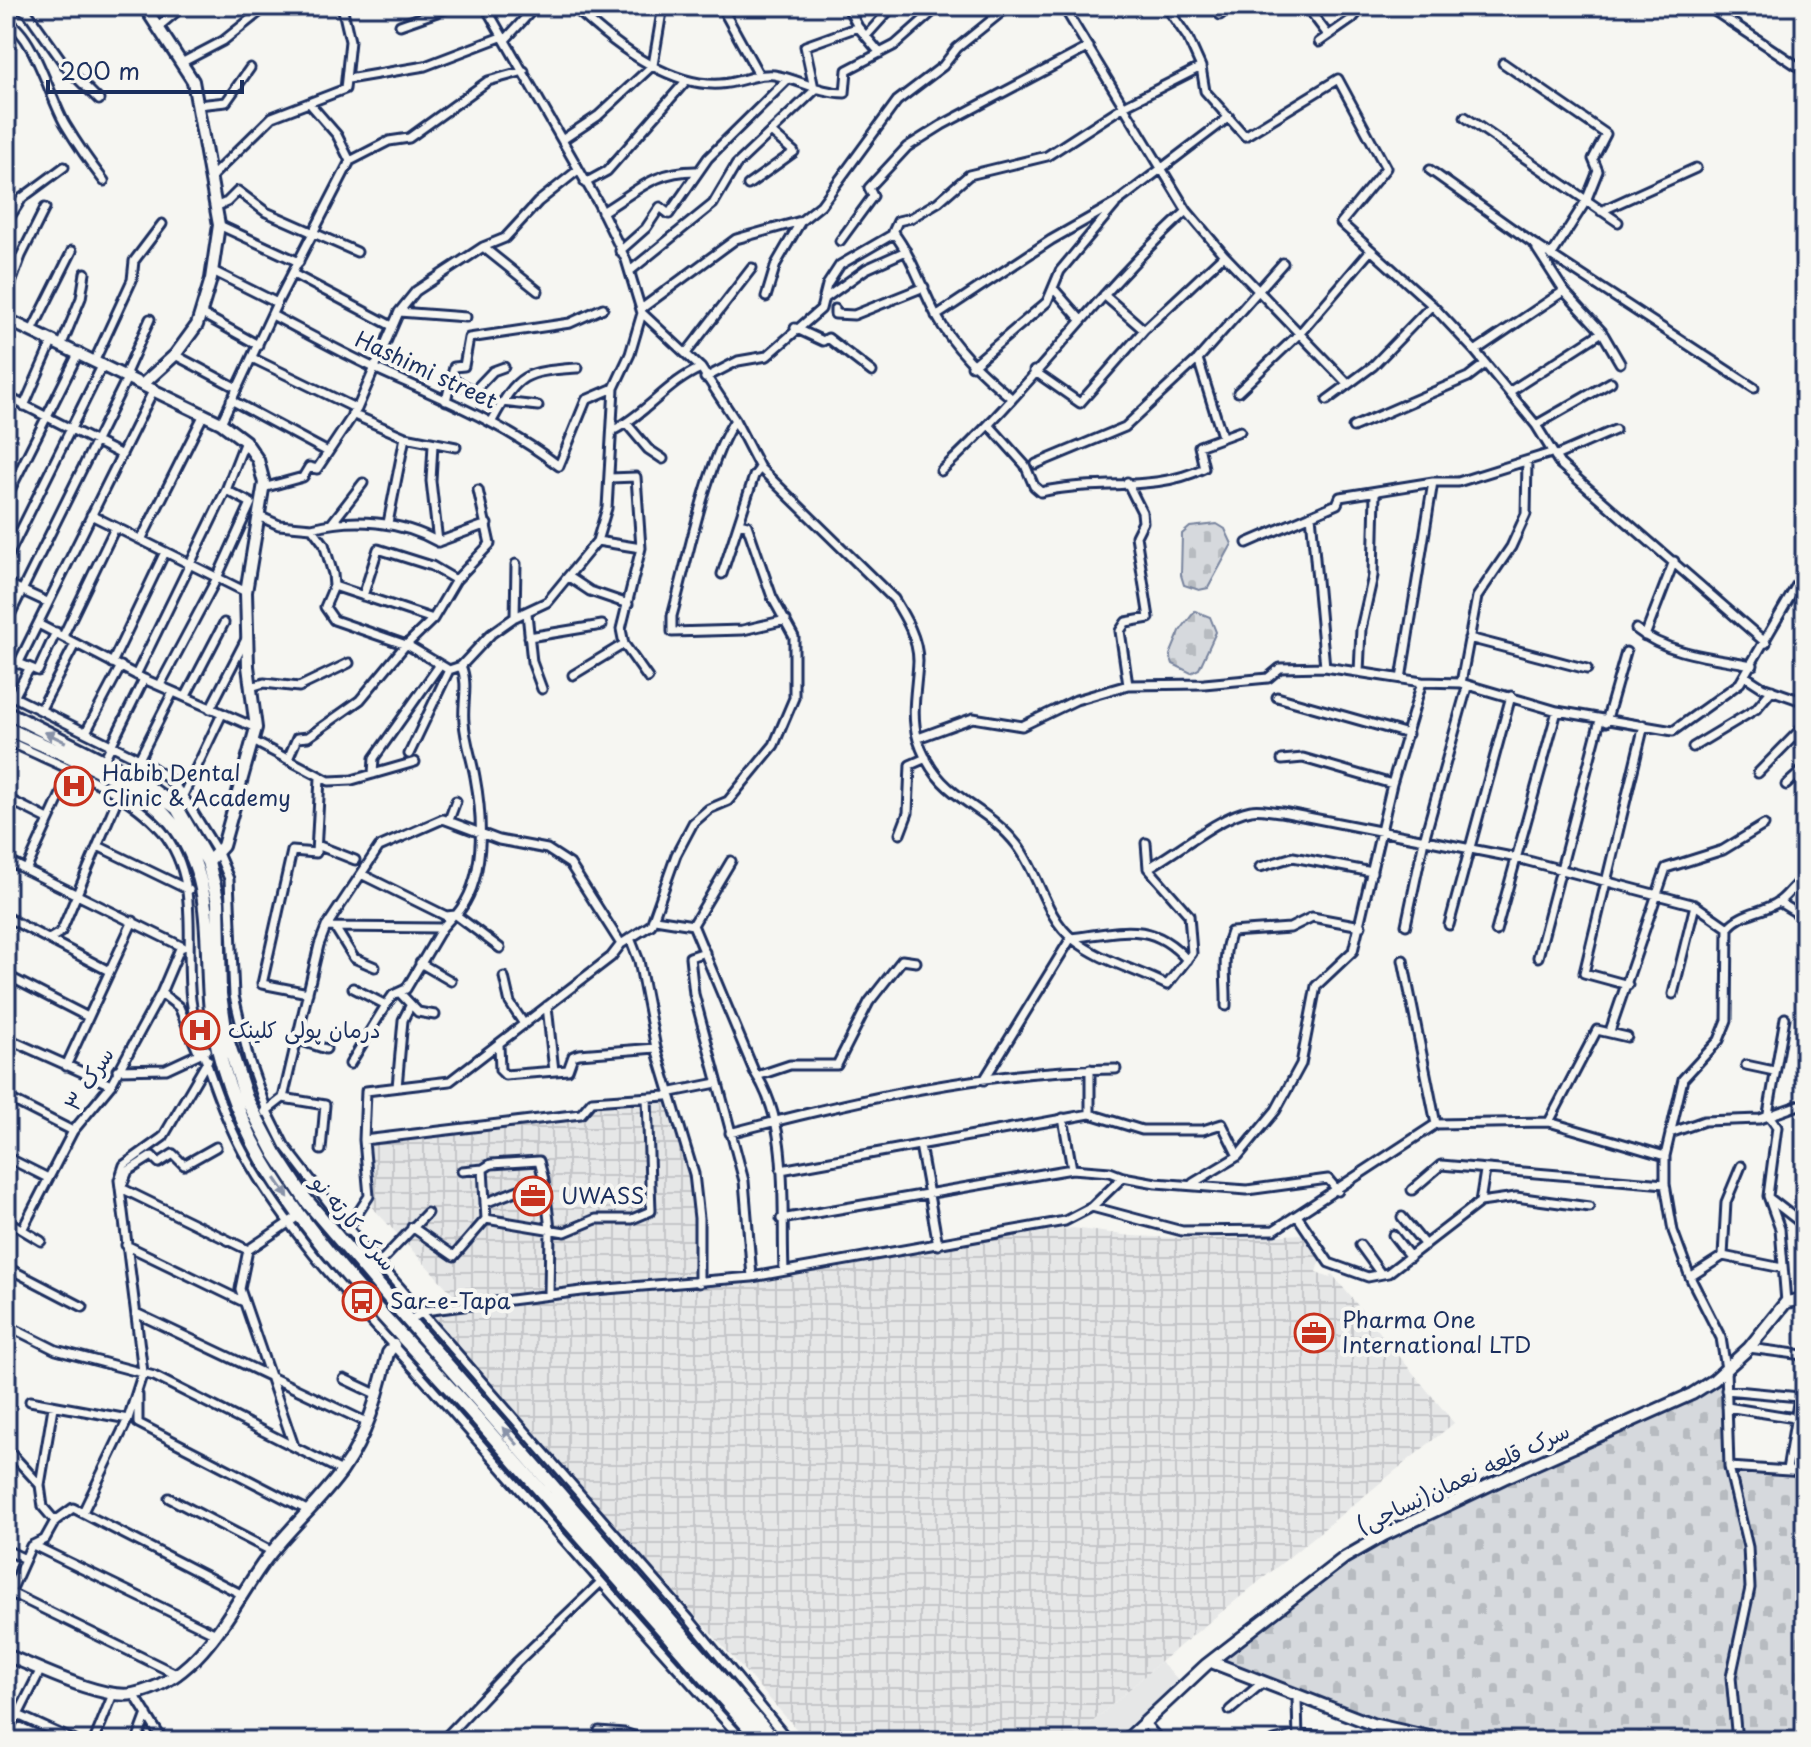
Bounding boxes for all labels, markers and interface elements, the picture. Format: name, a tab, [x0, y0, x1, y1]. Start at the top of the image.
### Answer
scale bar	[48, 44, 242, 94]
text: 200 m	[60, 52, 140, 88]
street label: Hashimi street	[350, 321, 503, 416]
one-way arrow	[43, 730, 66, 743]
place label: Habib Dental Clinic & Academy	[102, 755, 291, 813]
hospital icon: Habib Dental Clinic & Academy	[53, 765, 95, 807]
hospital icon: درمان پولی کلینک	[179, 1009, 221, 1051]
place label: درمان پولی کلینک	[228, 1012, 381, 1045]
street label: سرک ۳	[55, 1040, 121, 1117]
street label: سرک کارته نو	[304, 1165, 405, 1277]
office icon: UWASS	[512, 1175, 554, 1217]
one-way arrow	[275, 1178, 290, 1199]
place label: UWASS	[561, 1178, 644, 1211]
bus stop icon: Sar-e-Tapa	[341, 1280, 383, 1322]
place label: Sar-e-Tapa	[390, 1283, 511, 1316]
place label: Pharma One International LTD	[1342, 1302, 1532, 1360]
office icon: Pharma One International LTD	[1293, 1312, 1335, 1354]
street label: سرک قلعه نعمان(نساجی)	[1350, 1413, 1574, 1541]
one-way arrow	[502, 1427, 519, 1447]

